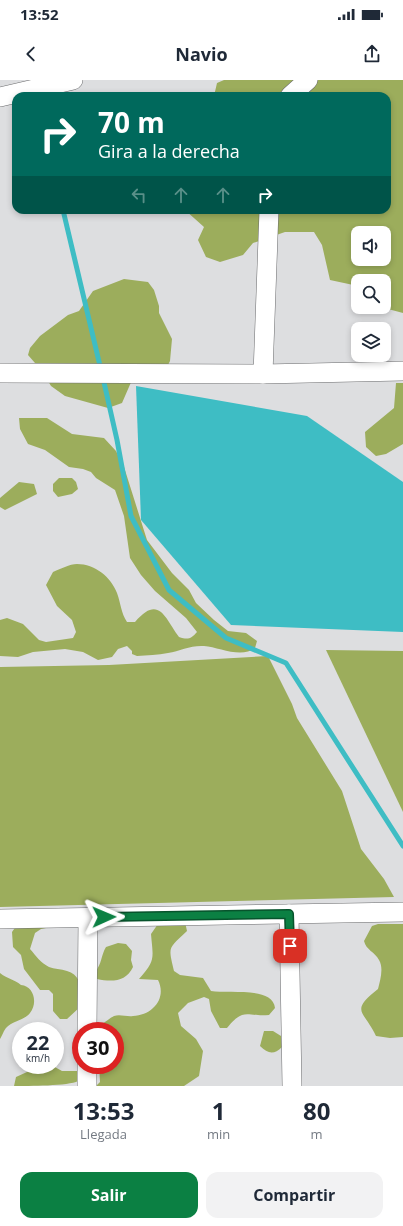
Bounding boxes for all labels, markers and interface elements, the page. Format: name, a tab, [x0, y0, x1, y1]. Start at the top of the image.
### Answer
text: 13:52	[20, 4, 59, 24]
text: Navio	[175, 42, 228, 66]
icon: back	[20, 43, 42, 65]
icon: share	[361, 43, 383, 65]
text: 70 m	[98, 103, 165, 141]
icon: right	[32, 108, 84, 160]
text: Gira a la derecha	[98, 139, 240, 163]
icon: left	[128, 184, 150, 206]
icon: ahead	[170, 184, 192, 206]
icon: ahead	[212, 184, 234, 206]
icon: right	[254, 184, 276, 206]
map controls	[351, 226, 391, 362]
button: sound	[351, 226, 391, 266]
button: search	[351, 274, 391, 314]
button: layers	[351, 322, 391, 362]
position arrow	[83, 896, 125, 938]
pin	[273, 929, 307, 963]
icon: arrive	[279, 935, 301, 957]
speed limit sign: 30	[72, 1022, 124, 1074]
text: 22	[27, 1029, 49, 1056]
text: km/h	[26, 1051, 50, 1065]
text: 13:53	[73, 1094, 134, 1127]
text: 1	[212, 1094, 226, 1127]
text: 80	[303, 1094, 330, 1127]
text: Llegada	[80, 1125, 127, 1143]
text: min	[207, 1125, 230, 1143]
text: m	[311, 1125, 323, 1143]
button: Salir	[20, 1172, 198, 1218]
button: Compartir	[206, 1172, 383, 1218]

